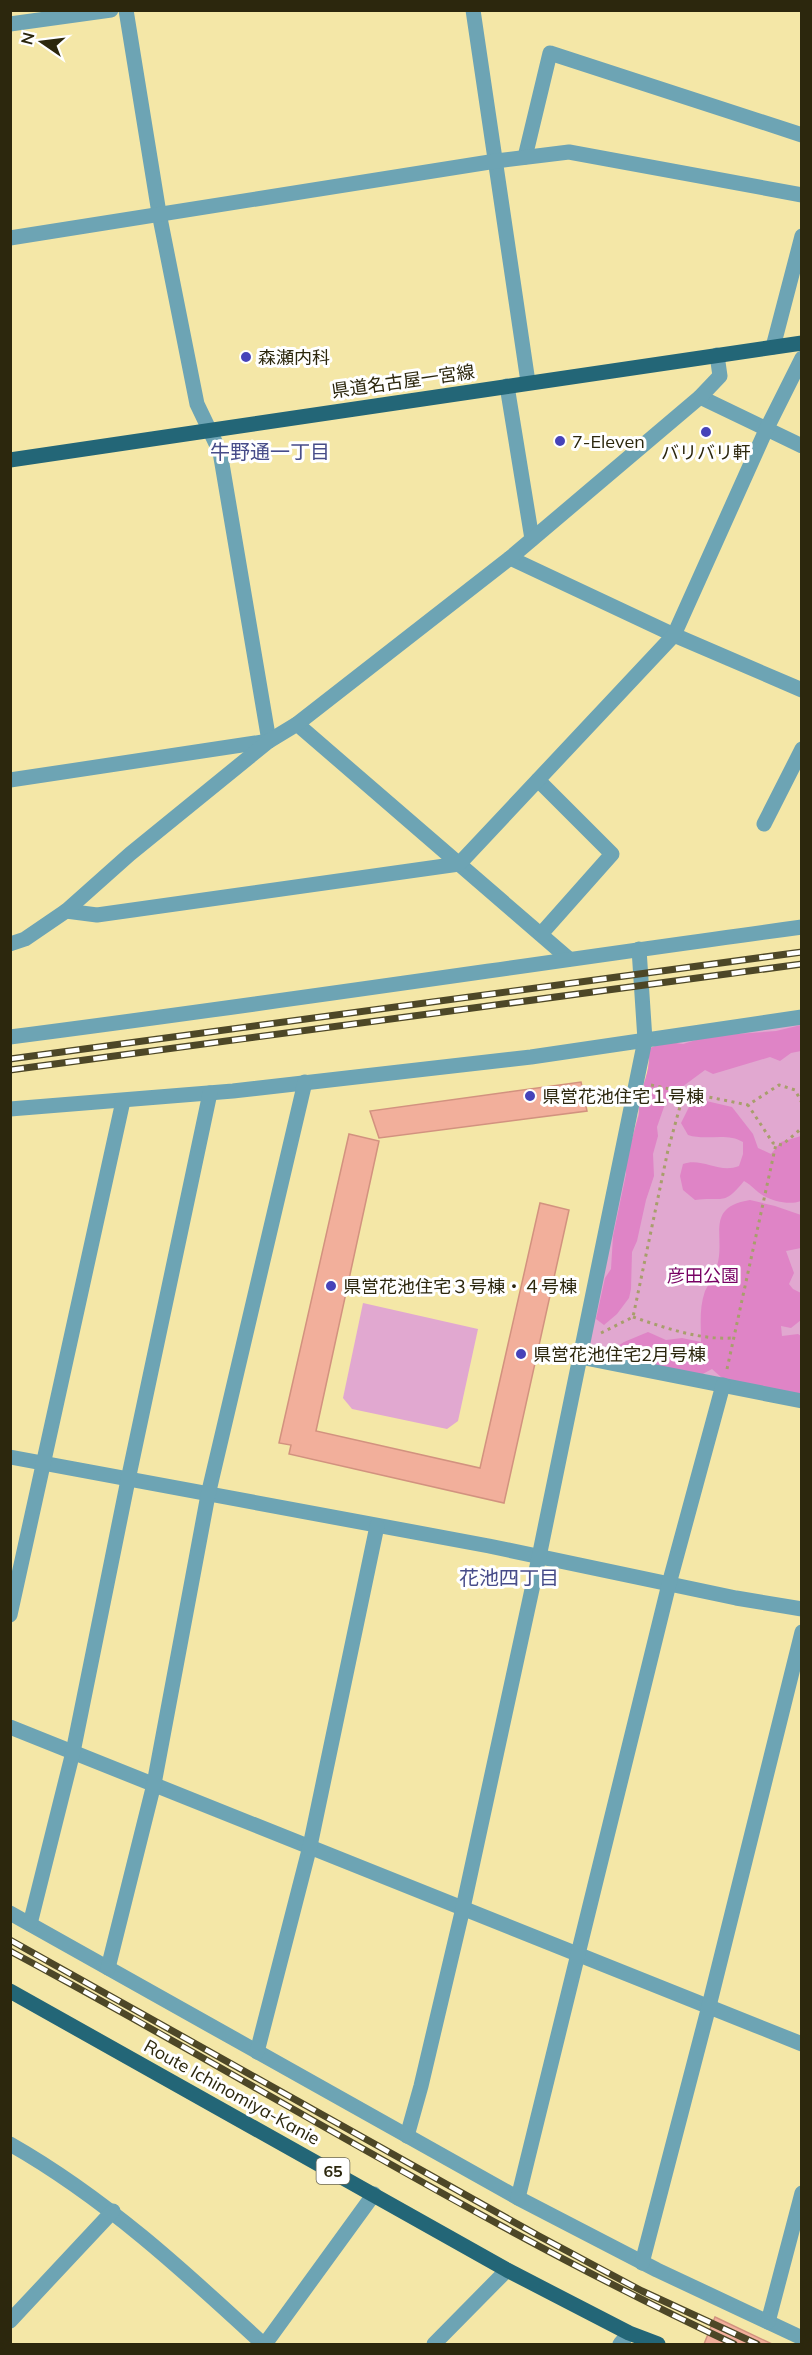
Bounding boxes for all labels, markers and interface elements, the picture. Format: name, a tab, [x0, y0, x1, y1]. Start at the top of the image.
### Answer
north arrow	[12, 12, 72, 72]
text: N	[16, 30, 39, 47]
place label: 森瀬内科	[258, 346, 330, 369]
marker: 森瀬内科	[239, 350, 253, 364]
street label: 県道名古屋一宮線	[330, 360, 476, 402]
marker: バリバリ軒	[699, 425, 713, 439]
place label: 7-Eleven	[572, 430, 645, 453]
marker: 7-Eleven	[553, 434, 567, 448]
district label: 牛野通一丁目	[210, 439, 330, 464]
place label: バリバリ軒	[661, 441, 751, 464]
place label: 県営花池住宅１号棟	[542, 1085, 704, 1108]
marker: 県営花池住宅１号棟	[523, 1089, 537, 1103]
park label: 彦田公園	[667, 1264, 739, 1287]
place label: 県営花池住宅３号棟・４号棟	[343, 1275, 577, 1298]
marker: 県営花池住宅３号棟・４号棟	[324, 1279, 338, 1293]
place label: 県営花池住宅2月号棟	[533, 1343, 706, 1366]
marker: 県営花池住宅2月号棟	[514, 1347, 528, 1361]
district label: 花池四丁目	[459, 1565, 559, 1590]
street label: Route Ichinomiya-Kanie	[140, 2034, 324, 2150]
road number: 65	[316, 2158, 350, 2184]

